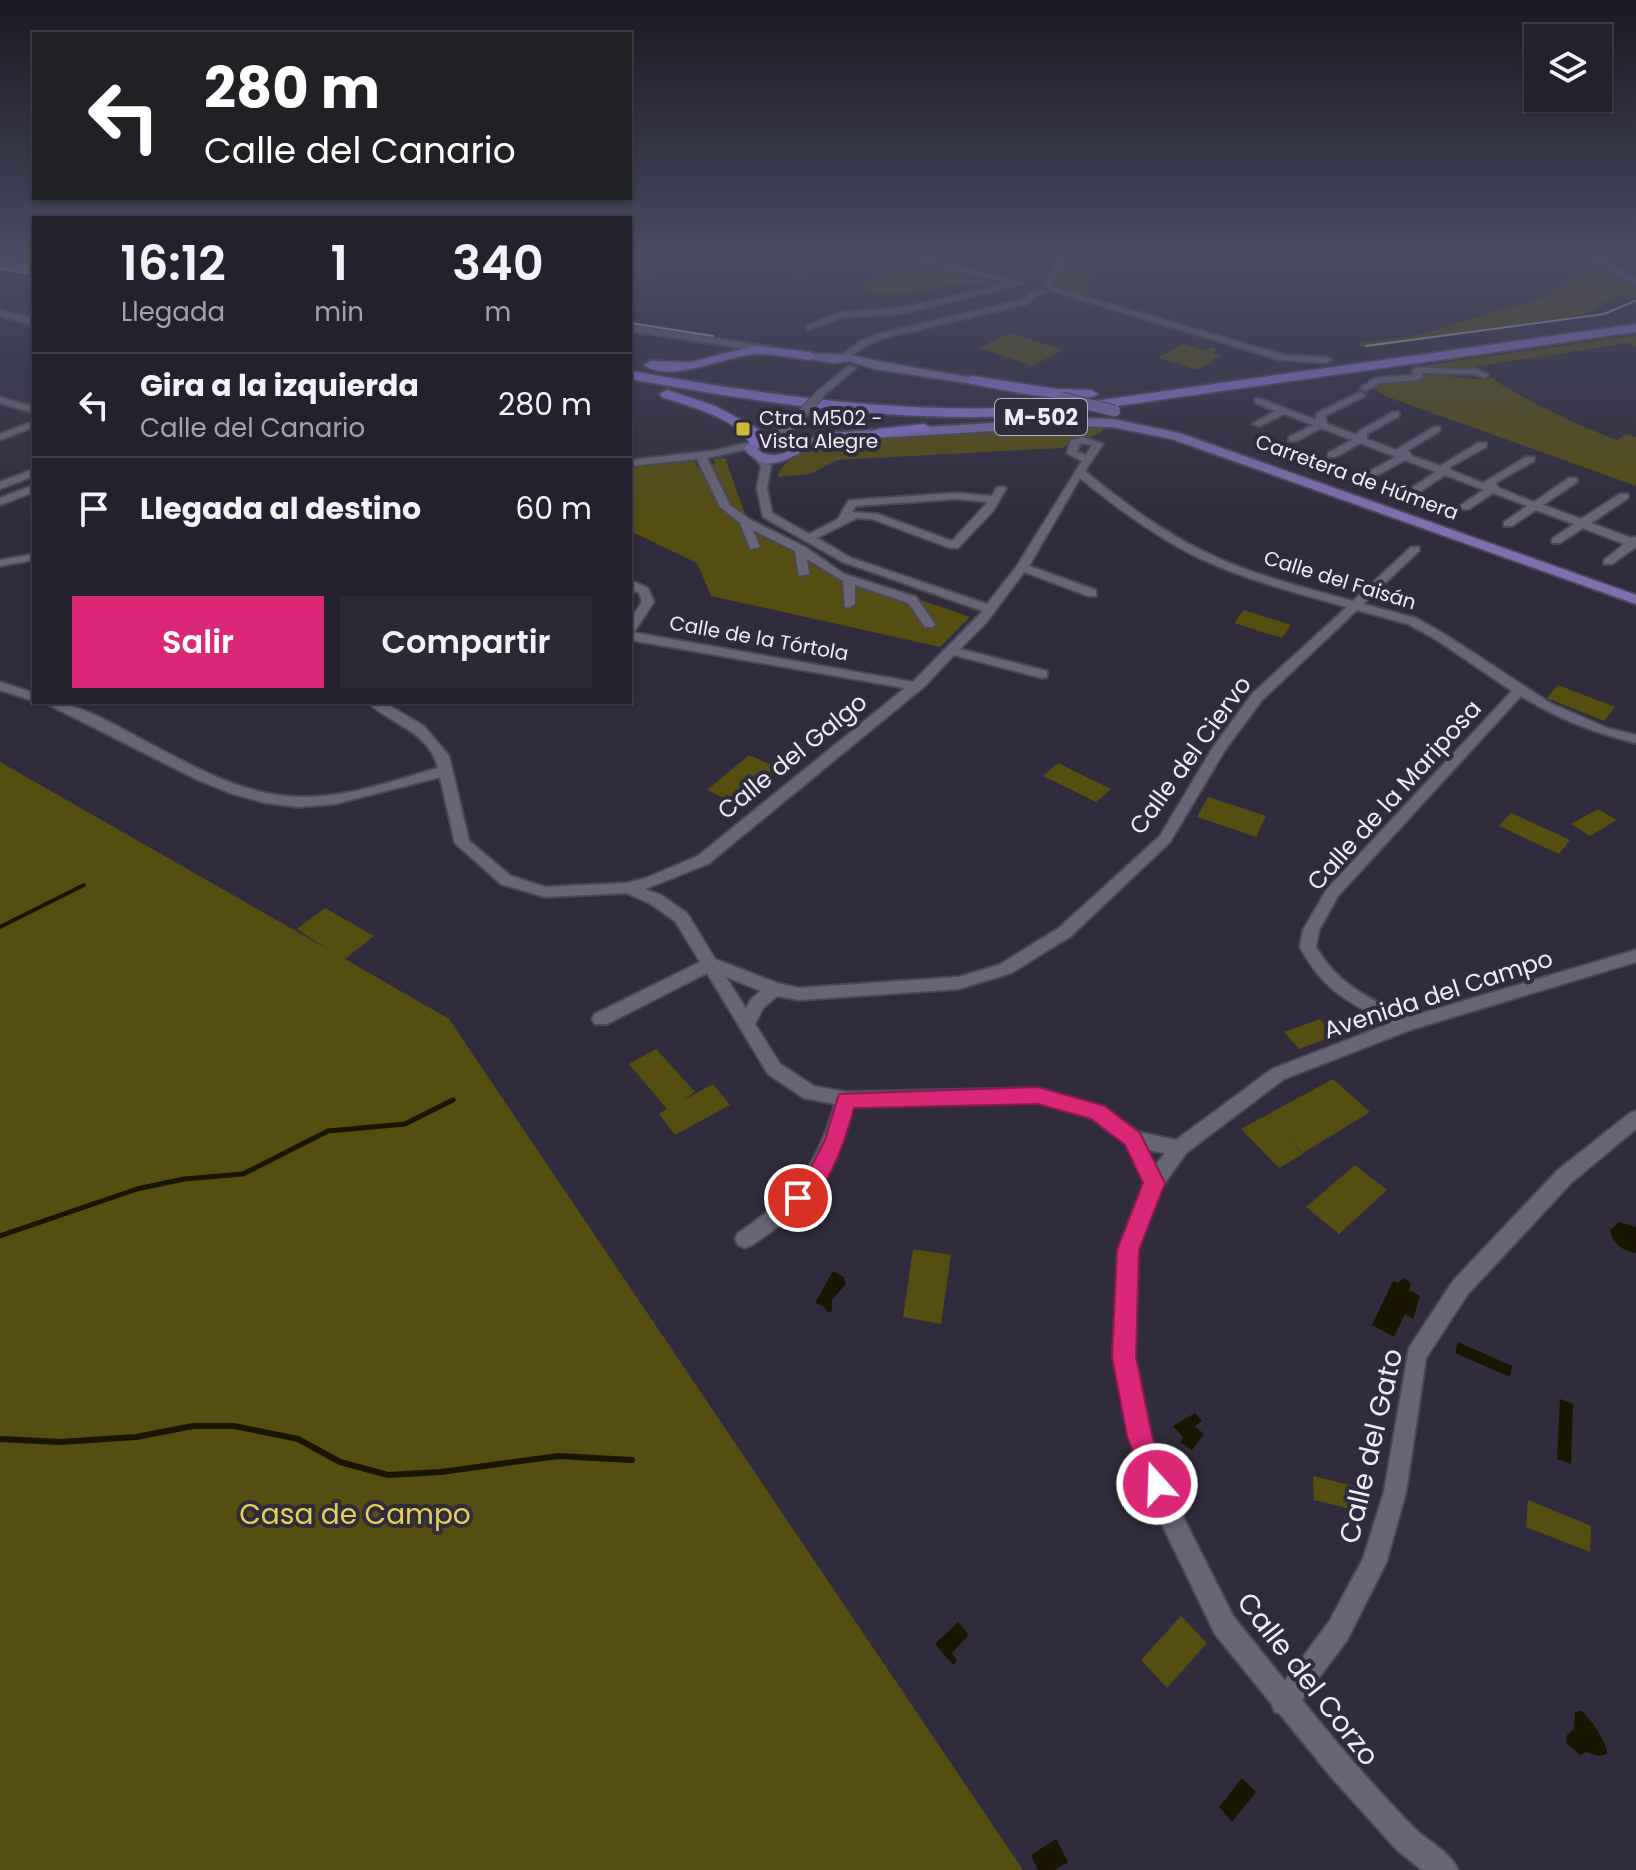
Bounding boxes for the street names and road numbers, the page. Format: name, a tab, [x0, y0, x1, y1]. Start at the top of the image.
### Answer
road number: M-502	[995, 399, 1087, 435]
street label: Carretera de Húmera	[1252, 427, 1462, 527]
street label: Calle del Faisán	[1260, 544, 1420, 616]
street label: Calle de la Tórtola	[667, 608, 851, 668]
street label: Calle del Ciervo	[1121, 669, 1259, 841]
street label: Calle del Galgo	[710, 685, 874, 827]
street label: Calle de la Mariposa	[1299, 693, 1489, 897]
street label: Avenida del Campo	[1319, 941, 1557, 1047]
street label: Calle del Gato	[1330, 1345, 1412, 1547]
street label: Calle del Corzo	[1228, 1584, 1388, 1774]

